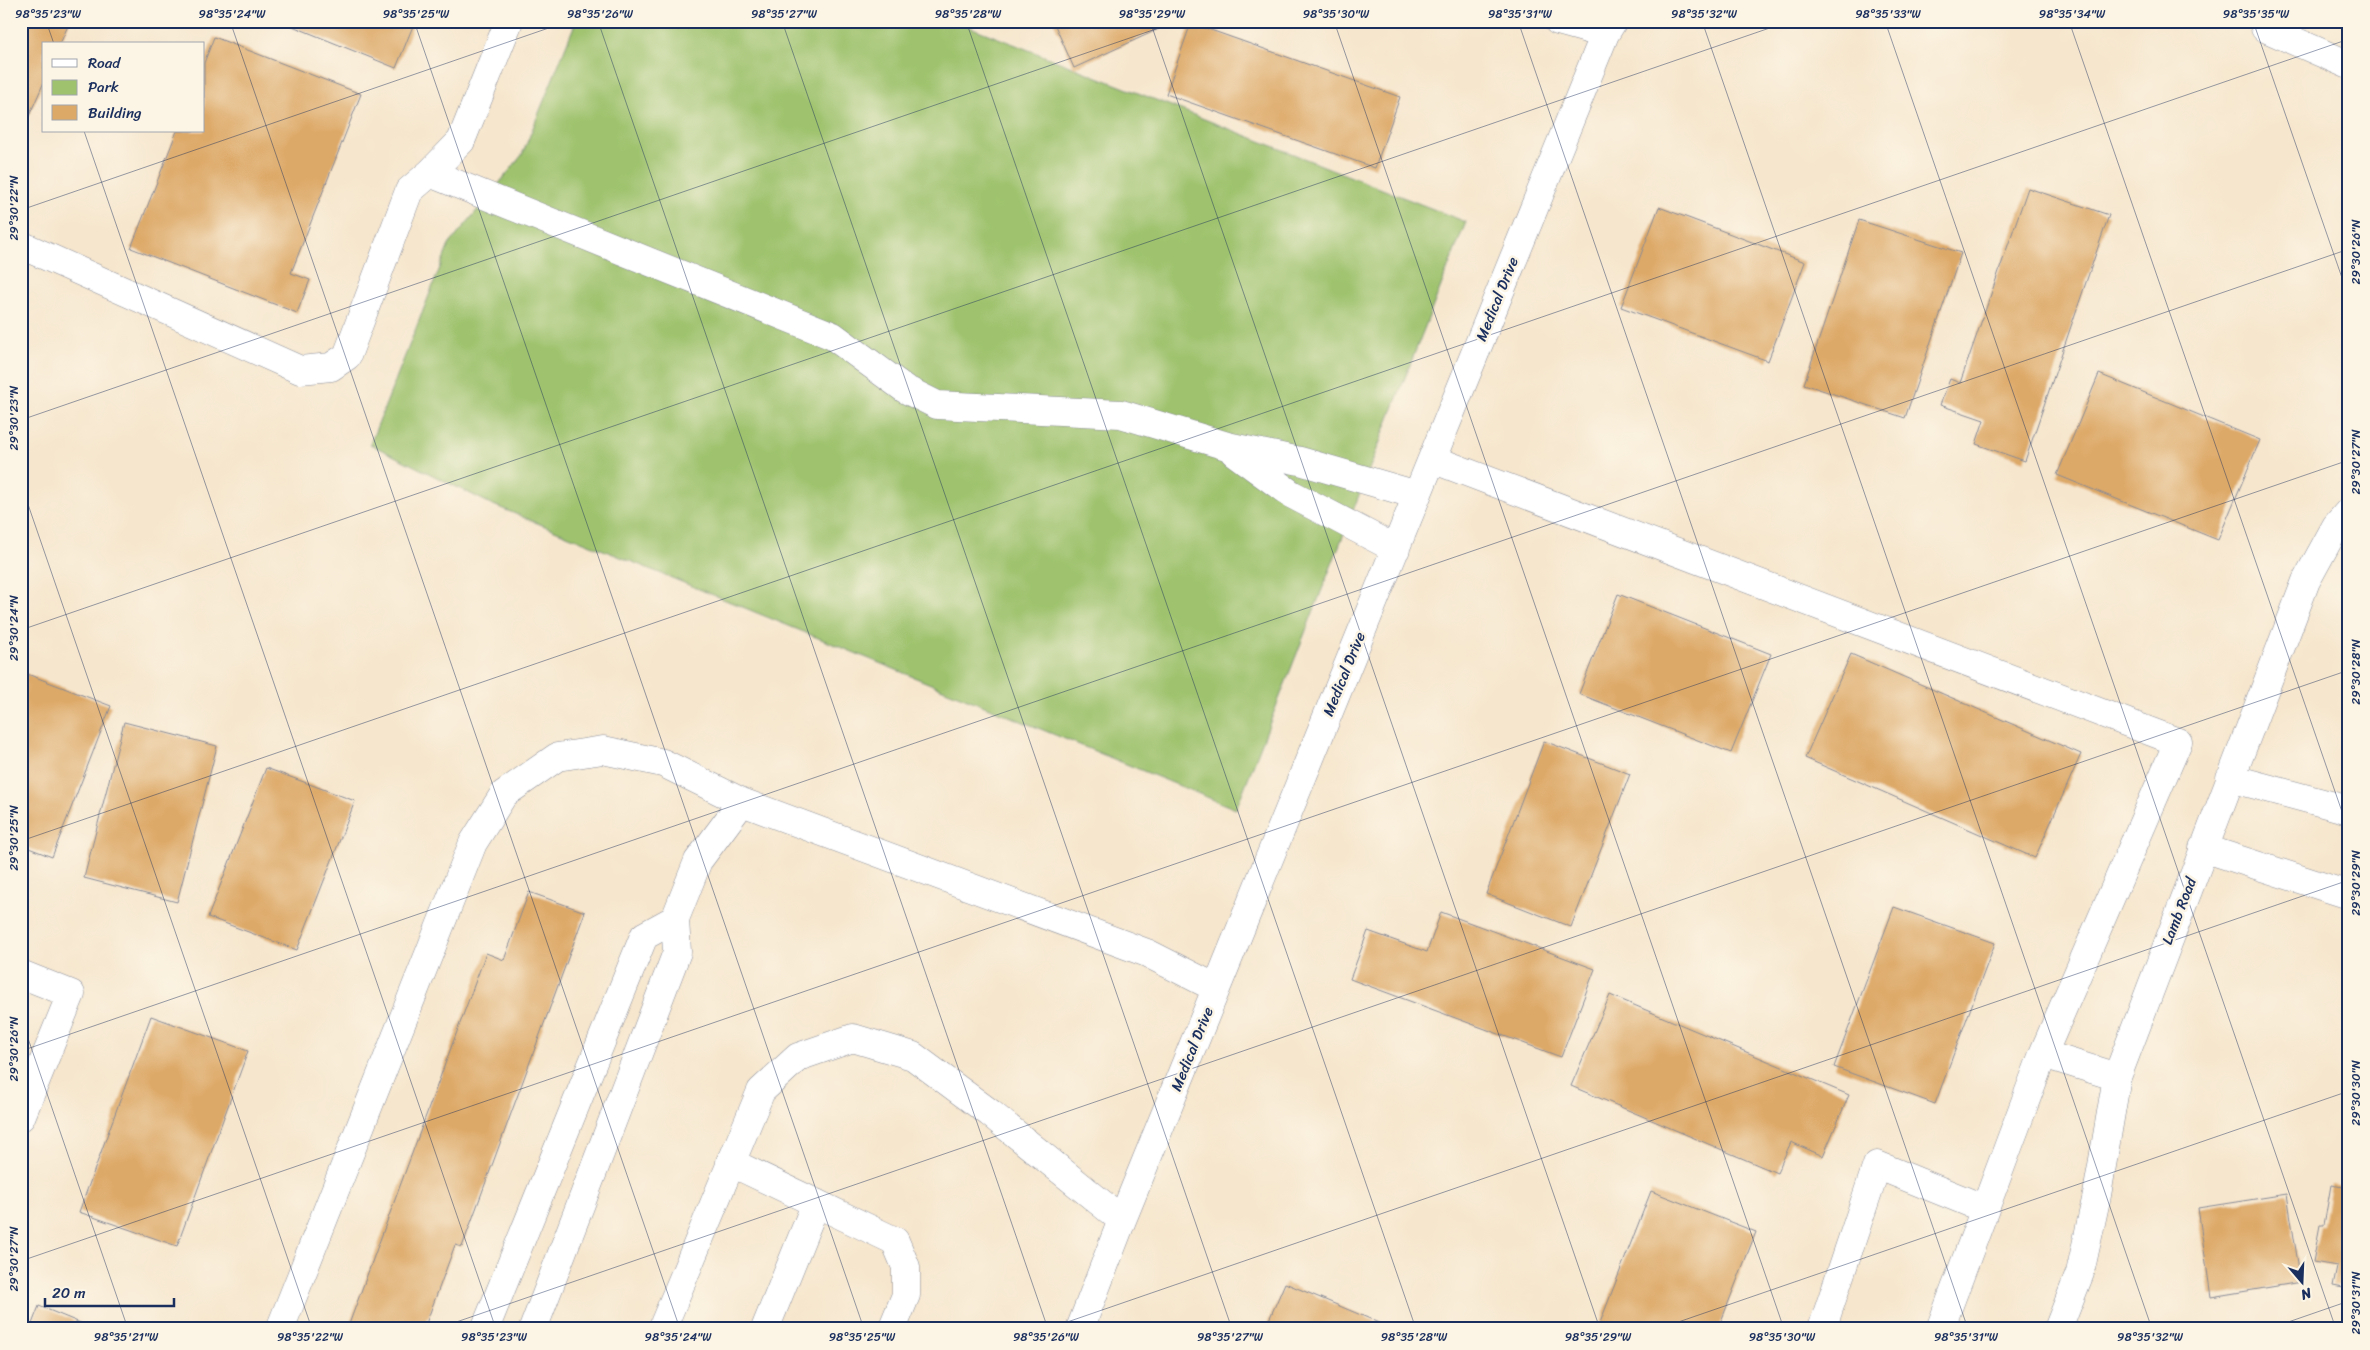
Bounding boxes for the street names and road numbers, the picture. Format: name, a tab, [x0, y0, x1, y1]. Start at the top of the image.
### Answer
street label: Medical Drive	[1468, 253, 1526, 345]
street label: Medical Drive	[1315, 628, 1373, 720]
street label: Lamb Road	[2154, 873, 2204, 948]
street label: Medical Drive	[1163, 1003, 1221, 1095]

